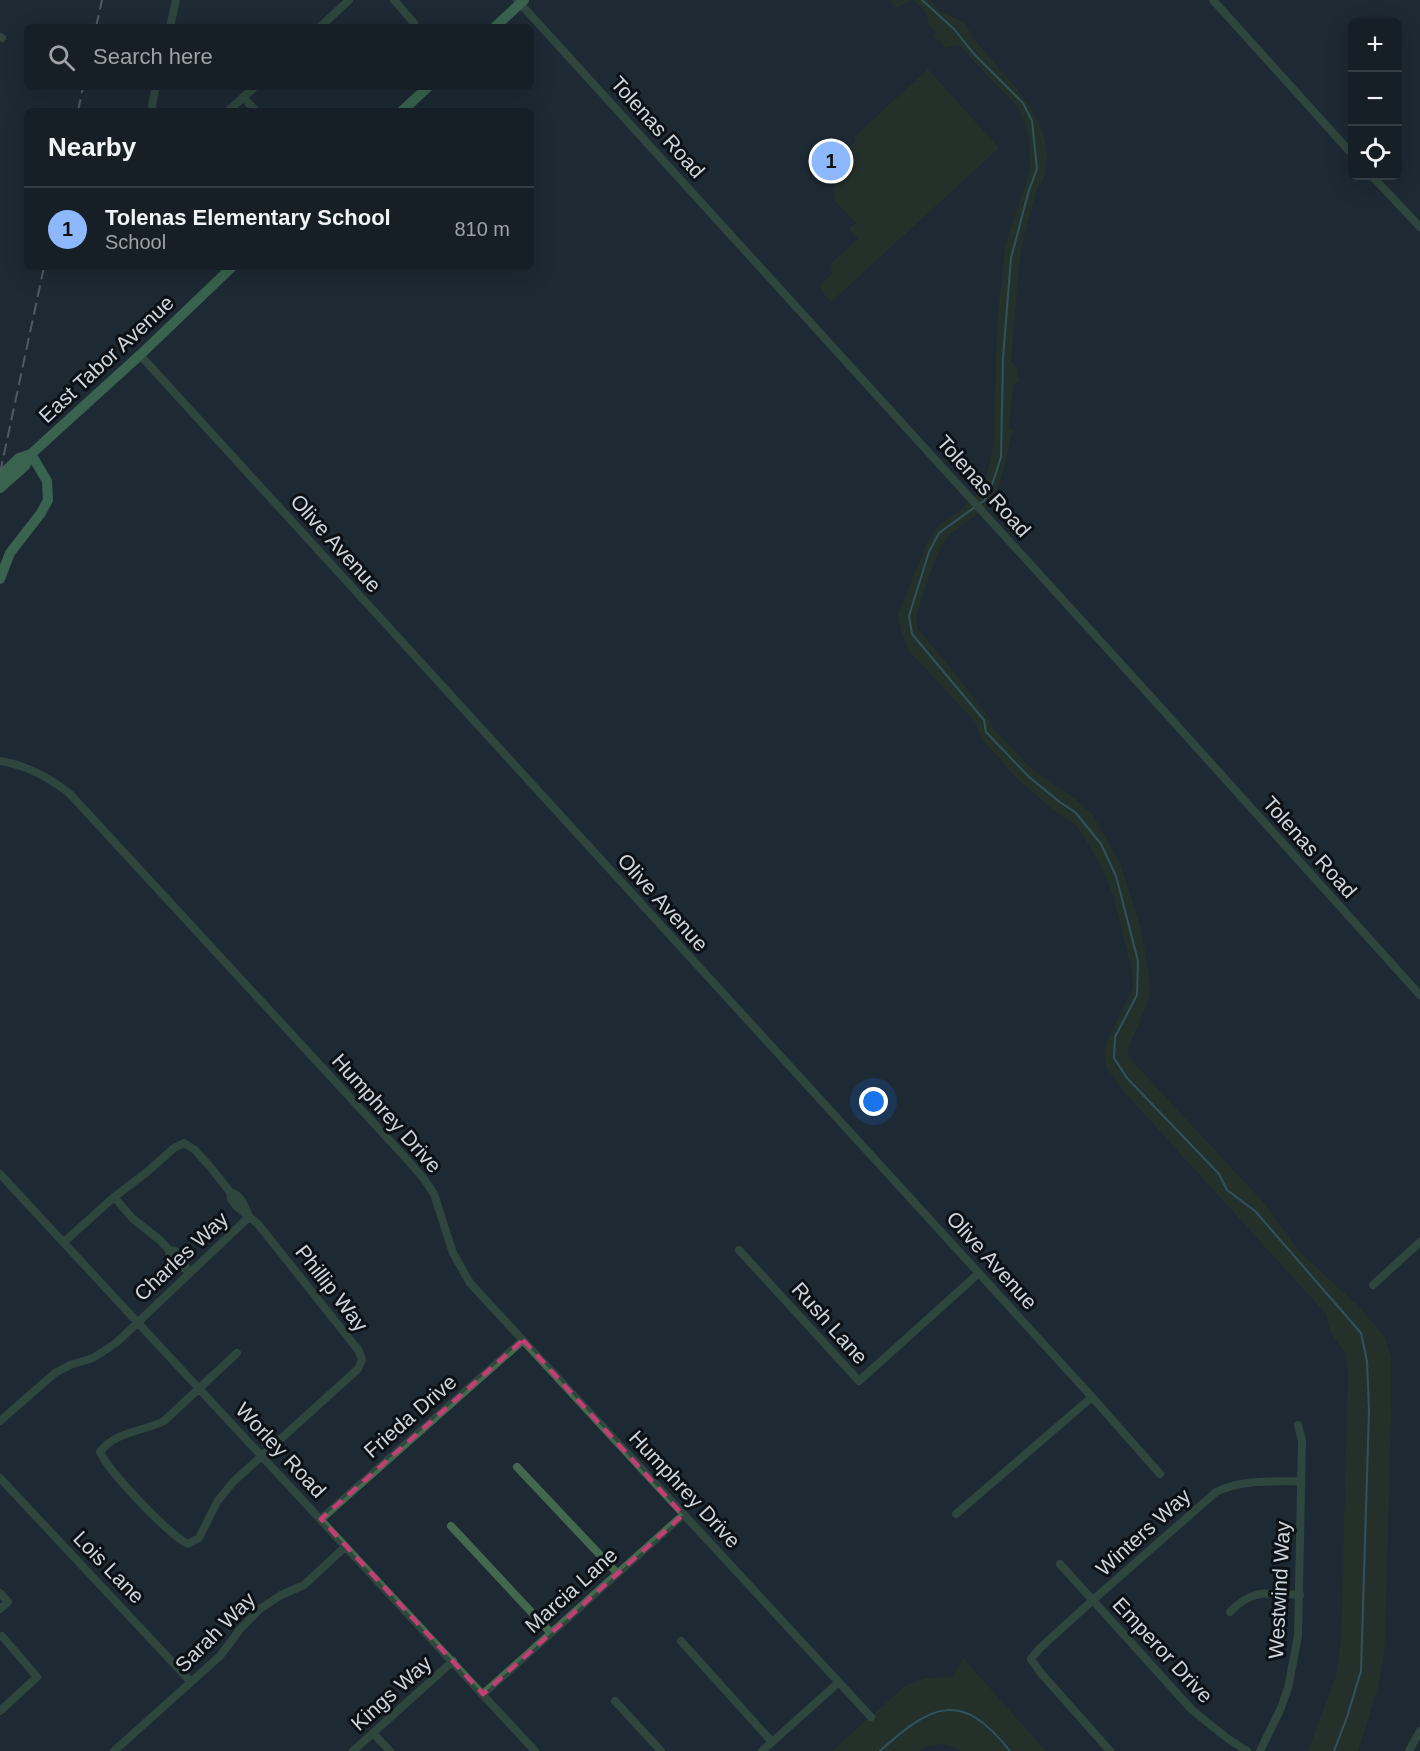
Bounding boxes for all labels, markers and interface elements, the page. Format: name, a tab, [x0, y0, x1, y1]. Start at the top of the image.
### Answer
map controls	[1348, 18, 1402, 180]
button: +	[1348, 18, 1402, 72]
search box	[24, 24, 534, 90]
icon: search	[45, 41, 78, 74]
text: Search here	[93, 44, 213, 69]
street label: Tolenas Road	[606, 72, 710, 182]
button: −	[1348, 72, 1402, 126]
button: locate	[1348, 126, 1402, 180]
text: Nearby	[48, 132, 136, 162]
pin: 1	[812, 138, 850, 184]
text: Tolenas Elementary School	[105, 205, 391, 230]
text: 1	[62, 218, 73, 240]
text: 810 m	[454, 218, 510, 240]
text: School	[105, 231, 166, 253]
street label: East Tabor Avenue	[34, 291, 178, 427]
street label: Tolenas Road	[932, 431, 1036, 541]
street label: Olive Avenue	[286, 489, 386, 597]
street label: Tolenas Road	[1258, 792, 1362, 902]
street label: Olive Avenue	[613, 848, 713, 956]
street label: Humphrey Drive	[328, 1049, 446, 1177]
your location	[859, 1087, 888, 1116]
street label: Olive Avenue	[942, 1206, 1042, 1314]
street label: Charles Way	[129, 1207, 233, 1305]
street label: Phillip Way	[291, 1240, 373, 1336]
street label: Rush Lane	[787, 1278, 873, 1368]
street label: Frieda Drive	[359, 1370, 461, 1462]
street label: Worley Road	[231, 1398, 331, 1502]
street label: Humphrey Drive	[625, 1426, 745, 1552]
street label: Winters Way	[1091, 1484, 1195, 1580]
street label: Westwind Way	[1264, 1520, 1294, 1659]
street label: Lois Lane	[69, 1526, 149, 1608]
street label: Marcia Lane	[520, 1543, 622, 1637]
street label: Sarah Way	[170, 1587, 260, 1677]
street label: Emperor Drive	[1108, 1593, 1218, 1707]
street label: Kings Way	[346, 1651, 436, 1735]

